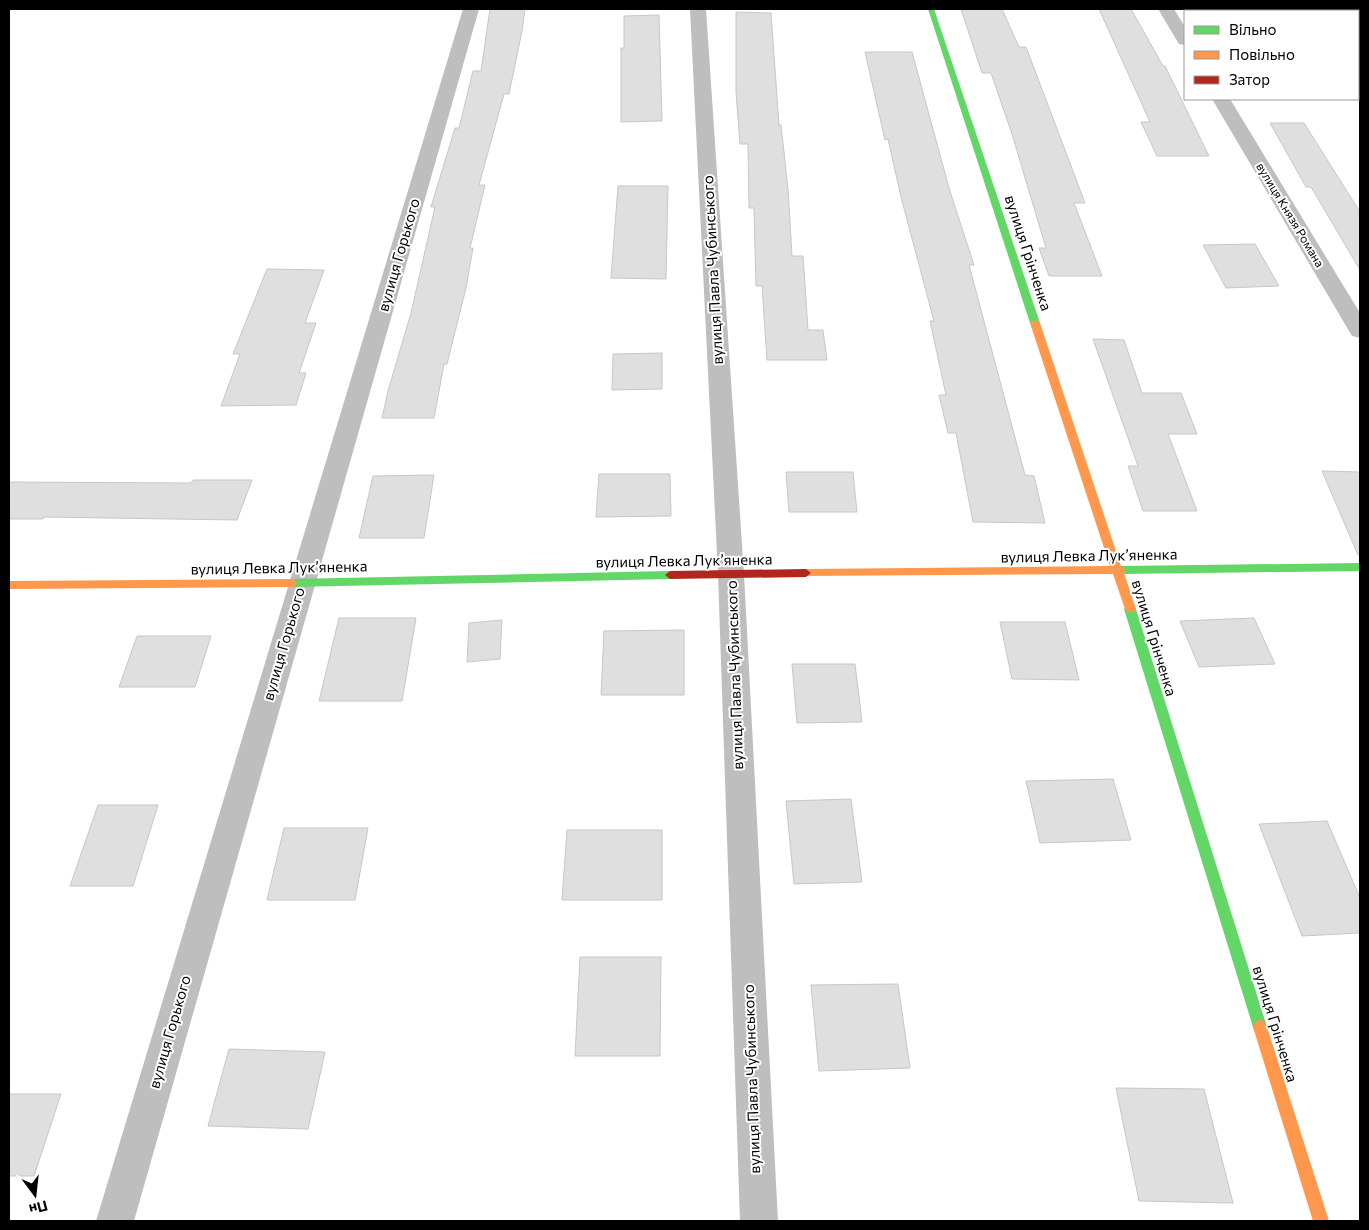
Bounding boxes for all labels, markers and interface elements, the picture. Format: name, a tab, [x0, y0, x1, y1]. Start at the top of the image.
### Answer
legend	[1184, 10, 1359, 100]
text: Вільно	[1229, 20, 1276, 38]
text: Повільно	[1229, 45, 1295, 63]
text: Затор	[1229, 70, 1270, 88]
street label: вулиця Князя Романа	[1254, 160, 1328, 269]
street label: вулиця Павла Чубинського	[698, 175, 726, 365]
street label: вулиця Грінченка	[1002, 193, 1056, 313]
street label: вулиця Горького	[373, 196, 423, 313]
street label: вулиця Левка Лукʼяненка	[1000, 544, 1178, 566]
street label: вулиця Левка Лукʼяненка	[595, 549, 773, 571]
street label: вулиця Левка Лукʼяненка	[190, 556, 368, 578]
street label: вулиця Грінченка	[1129, 577, 1181, 698]
street label: вулиця Павла Чубинського	[722, 580, 746, 770]
street label: вулиця Горького	[258, 585, 308, 702]
street label: вулиця Грінченка	[1250, 963, 1302, 1084]
street label: вулиця Горького	[144, 973, 194, 1090]
street label: вулиця Павла Чубинського	[739, 984, 763, 1174]
north arrow	[10, 1170, 60, 1220]
text: Пн	[27, 1197, 50, 1219]

